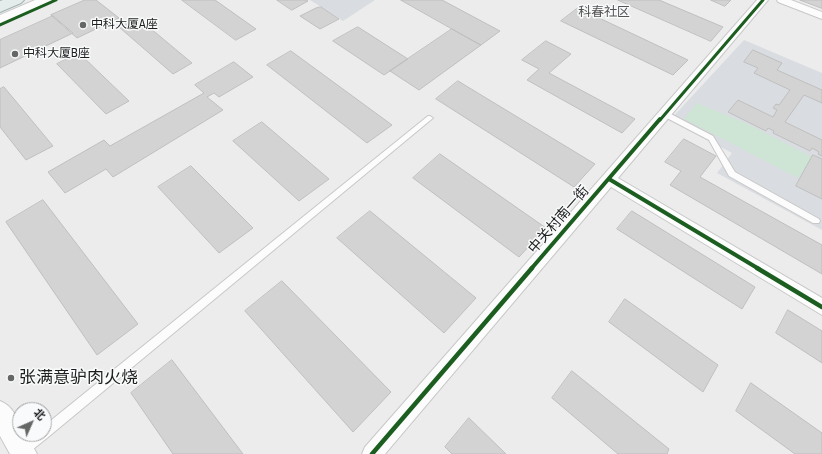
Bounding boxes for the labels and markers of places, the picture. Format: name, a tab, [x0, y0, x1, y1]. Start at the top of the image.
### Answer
place label: 中科大厦A座	[91, 18, 158, 32]
marker: 中科大厦A座	[78, 20, 88, 30]
place label: 中科大厦B座	[23, 47, 90, 61]
marker: 中科大厦B座	[10, 49, 20, 59]
place label: 张满意驴肉火烧	[19, 368, 138, 388]
marker: 张满意驴肉火烧	[6, 373, 16, 383]

